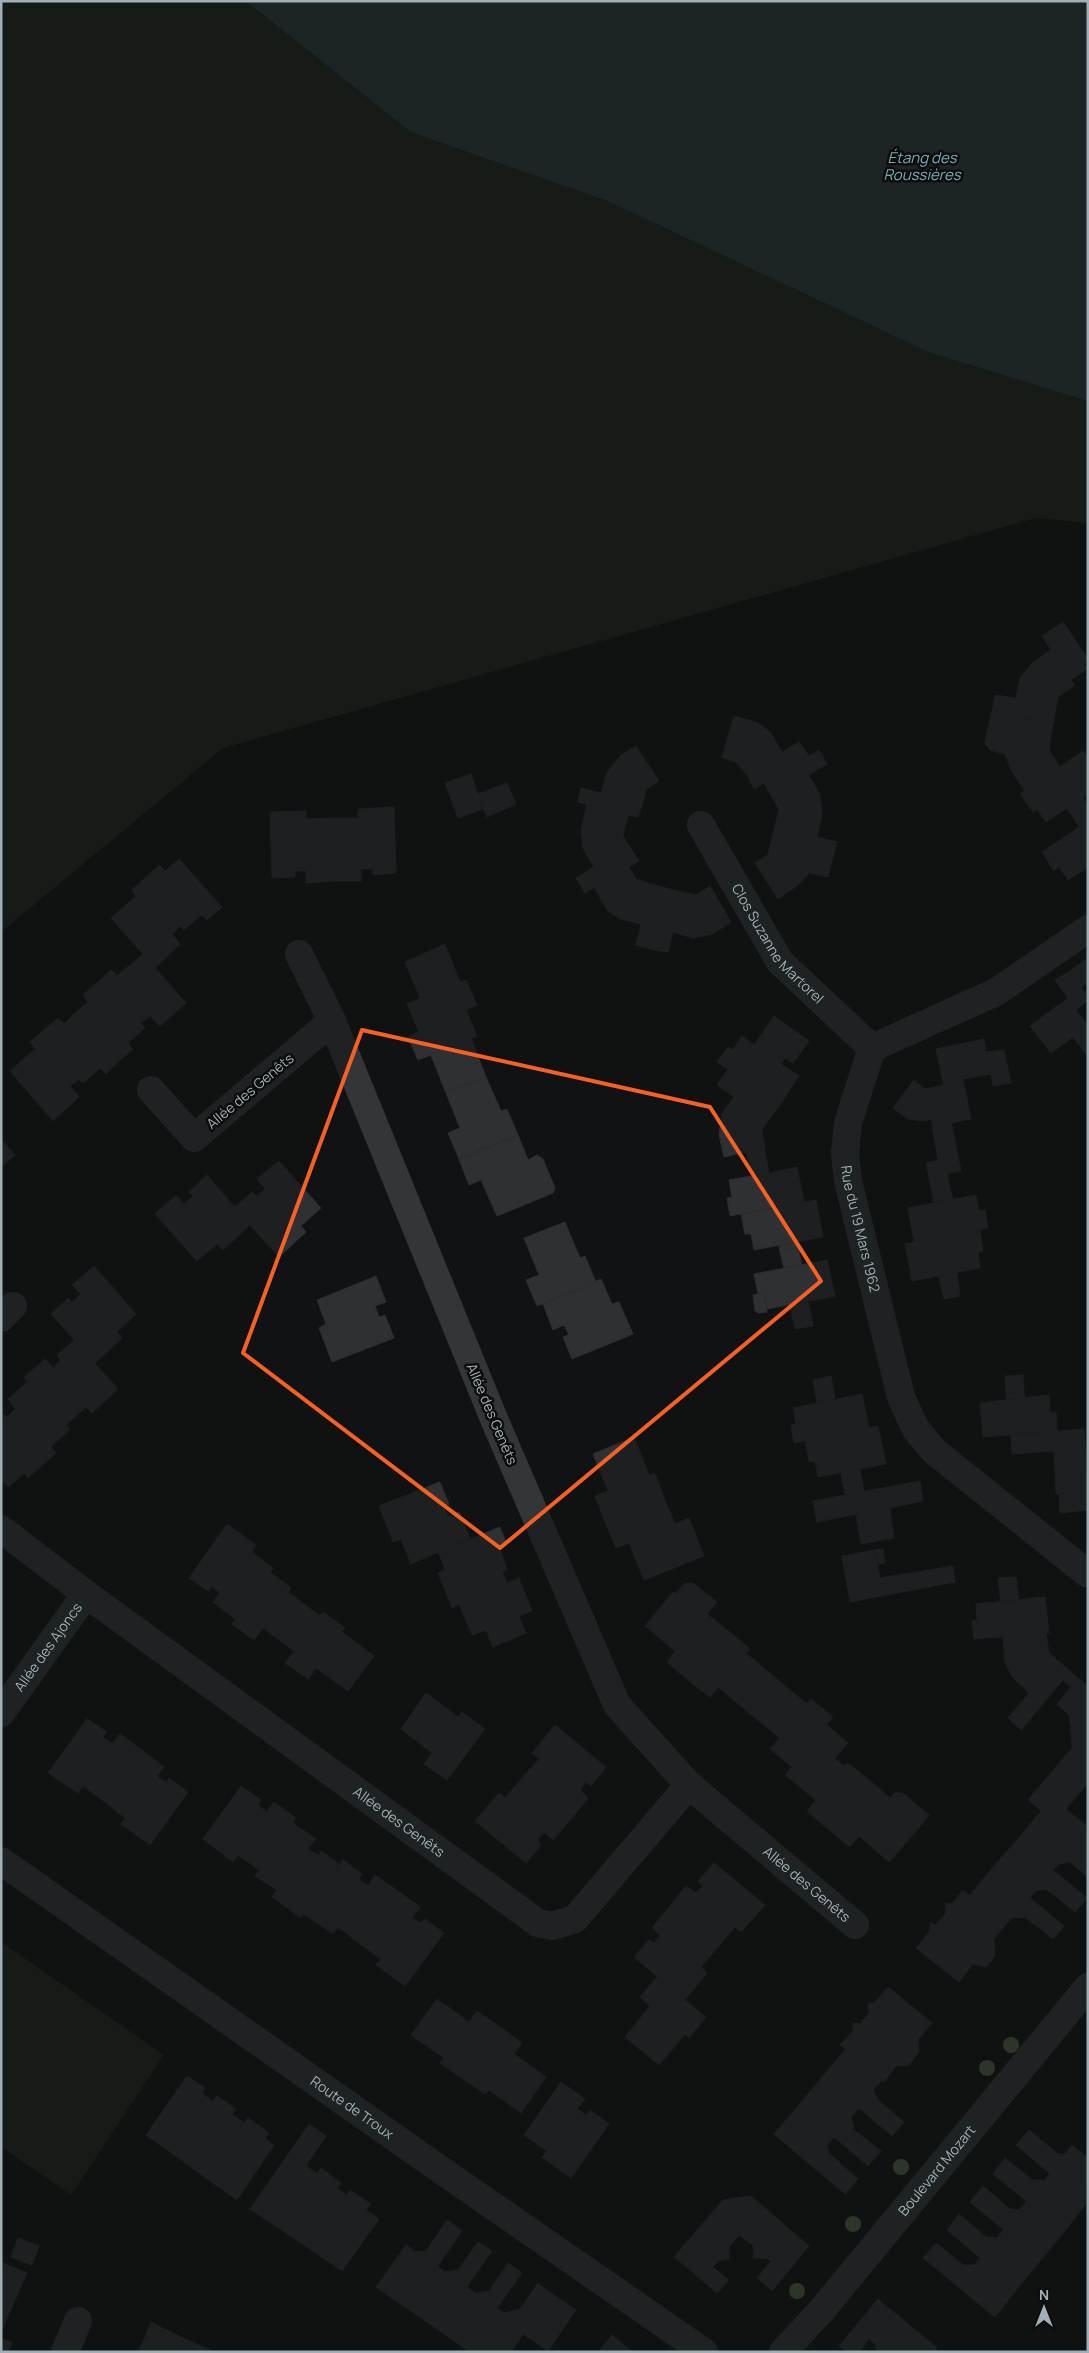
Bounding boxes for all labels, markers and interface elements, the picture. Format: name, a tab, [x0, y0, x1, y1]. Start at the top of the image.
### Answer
water label: Étang des Roussières	[883, 147, 962, 185]
street label: Clos Suzanne Martorel	[728, 880, 828, 1007]
street label: Allée des Genêts	[202, 1048, 297, 1133]
street label: Rue du 19 Mars 1962	[837, 1164, 885, 1294]
street label: Allée des Genêts	[463, 1360, 522, 1467]
street label: Allée des Ajoncs	[9, 1598, 86, 1695]
street label: Allée des Genêts	[350, 1782, 449, 1861]
street label: Allée des Genêts	[759, 1842, 855, 1926]
street label: Route de Troux	[307, 2071, 398, 2143]
street label: Boulevard Mozart	[893, 2121, 980, 2219]
north arrow	[1019, 2283, 1069, 2333]
text: N	[1039, 2285, 1049, 2304]

